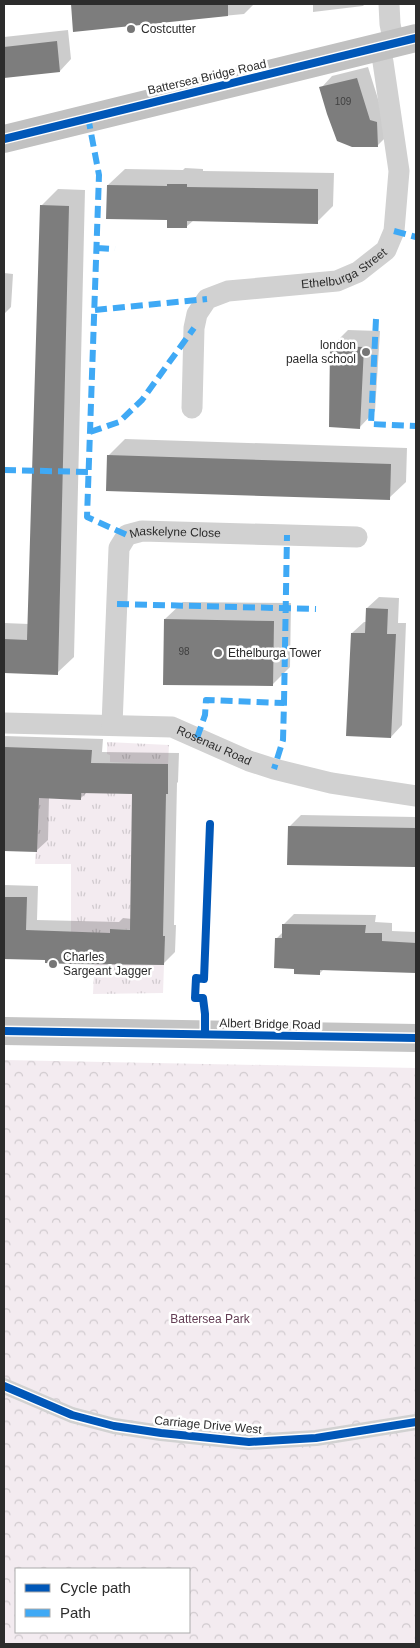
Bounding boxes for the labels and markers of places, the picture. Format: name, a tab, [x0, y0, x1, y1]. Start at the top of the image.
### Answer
place label: Costcutter	[141, 22, 196, 36]
marker: Costcutter	[125, 23, 137, 35]
place label: london paella school	[286, 338, 356, 366]
marker: london paella school	[360, 346, 372, 358]
place label: Ethelburga Tower	[228, 646, 321, 660]
marker: Ethelburga Tower	[212, 647, 224, 659]
place label: Charles Sargeant Jagger	[63, 950, 152, 978]
marker: Charles Sargeant Jagger	[47, 958, 59, 970]

